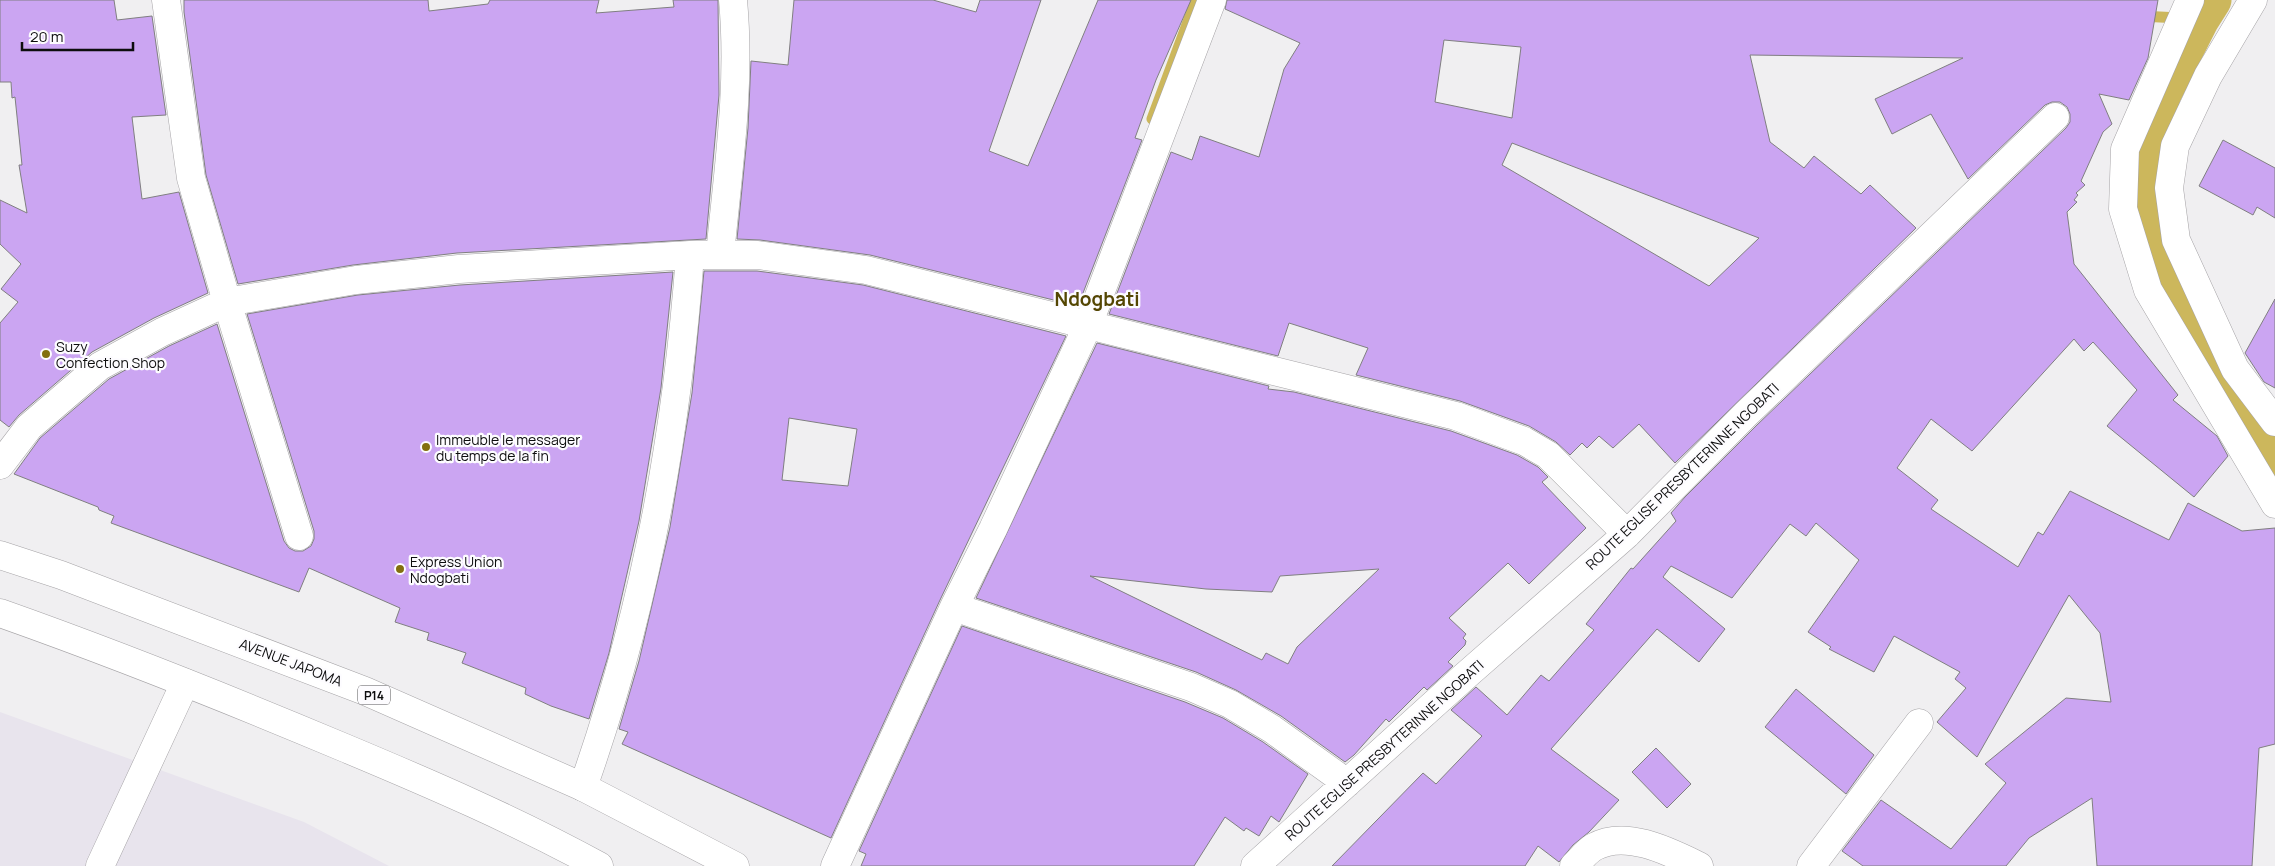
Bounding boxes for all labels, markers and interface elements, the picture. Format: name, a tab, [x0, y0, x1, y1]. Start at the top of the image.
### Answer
scale bar	[22, 20, 134, 52]
text: 20 m	[30, 26, 63, 47]
district label: Ndogbati	[1054, 286, 1140, 312]
place label: Suzy Confection Shop	[56, 337, 165, 372]
marker: Suzy Confection Shop	[40, 348, 52, 360]
street label: ROUTE EGLISE PRESBYTERINNE NGOBATI	[1581, 378, 1783, 574]
place label: Immeuble le messager du temps de la fin	[436, 430, 580, 465]
marker: Immeuble le messager du temps de la fin	[420, 441, 432, 453]
place label: Express Union Ndogbati	[410, 552, 502, 587]
marker: Express Union Ndogbati	[394, 563, 406, 575]
street label: AVENUE JAPOMA	[237, 634, 345, 690]
street label: ROUTE EGLISE PRESBYTERINNE NGOBATI	[1281, 656, 1487, 844]
road number: P14	[358, 686, 390, 704]

